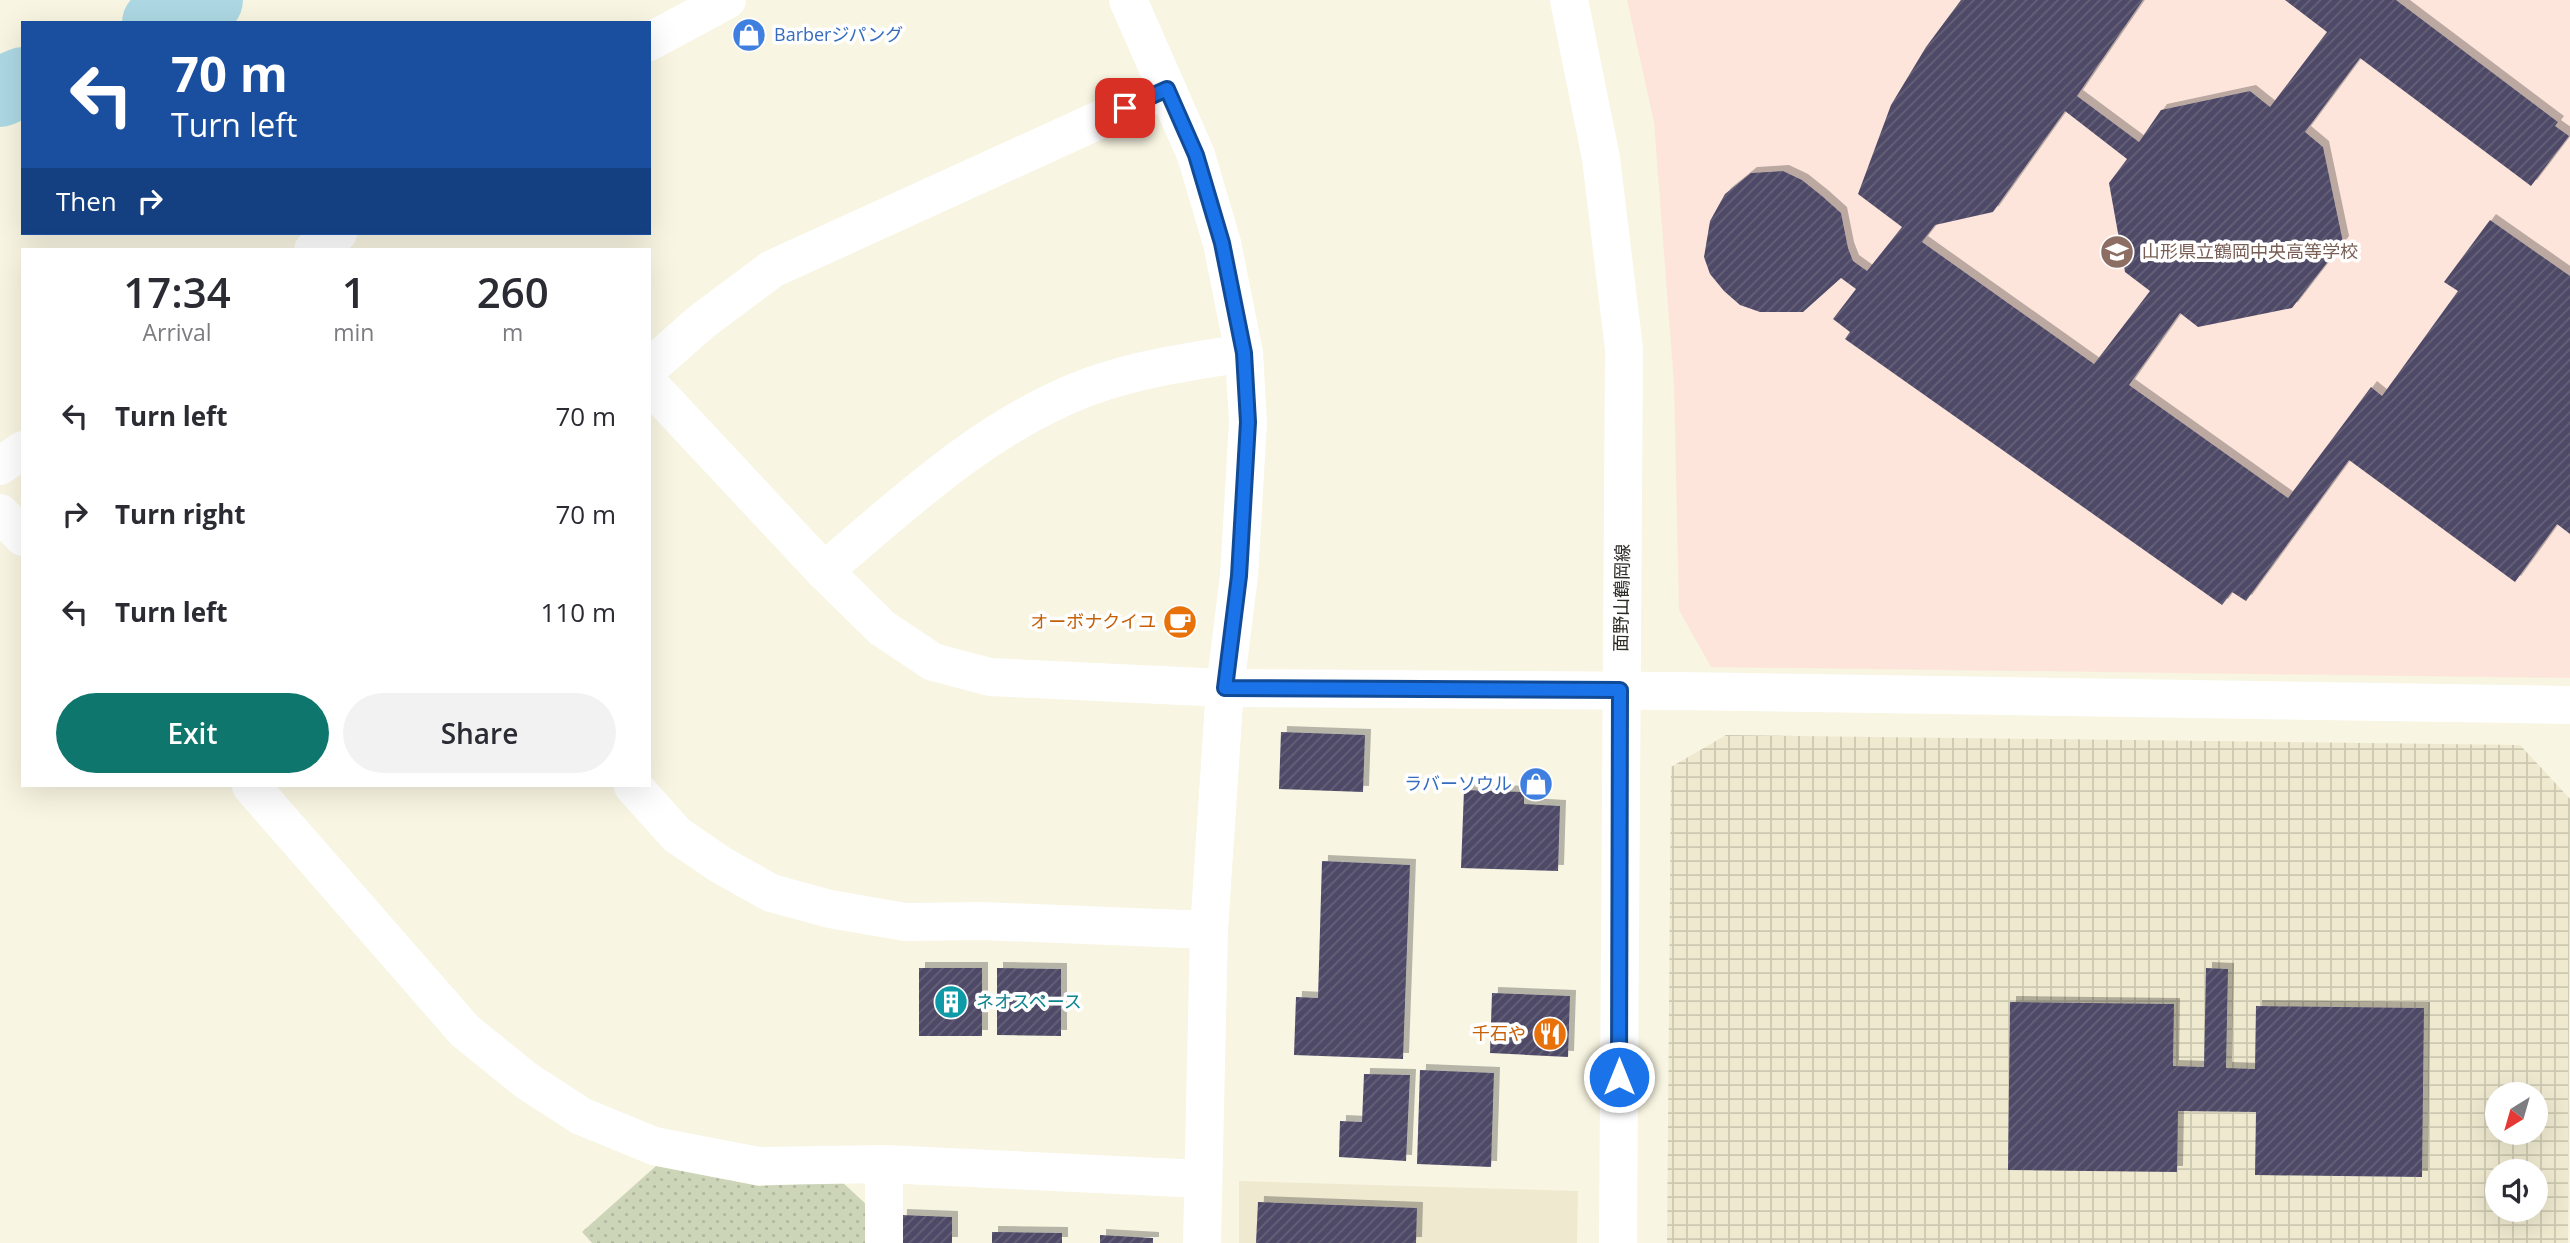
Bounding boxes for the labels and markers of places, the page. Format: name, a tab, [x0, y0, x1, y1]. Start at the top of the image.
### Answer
shop icon: Barberジパング	[730, 16, 768, 54]
place label: Barberジパング	[774, 22, 903, 46]
pin	[1095, 78, 1155, 138]
school or university icon: 山形県立鶴岡中央高等学校	[2098, 233, 2136, 271]
place label: 山形県立鶴岡中央高等学校	[2142, 239, 2358, 263]
cafe icon: オーボナクイユ	[1161, 603, 1199, 641]
place label: オーボナクイユ	[1030, 609, 1156, 633]
shop icon: ラバーソウル	[1517, 765, 1555, 803]
place label: ラバーソウル	[1404, 771, 1512, 795]
building icon: ネオスペース	[932, 983, 970, 1021]
place label: ネオスペース	[976, 989, 1082, 1013]
restaurant icon: 千石や	[1531, 1015, 1569, 1053]
place label: 千石や	[1472, 1021, 1526, 1045]

